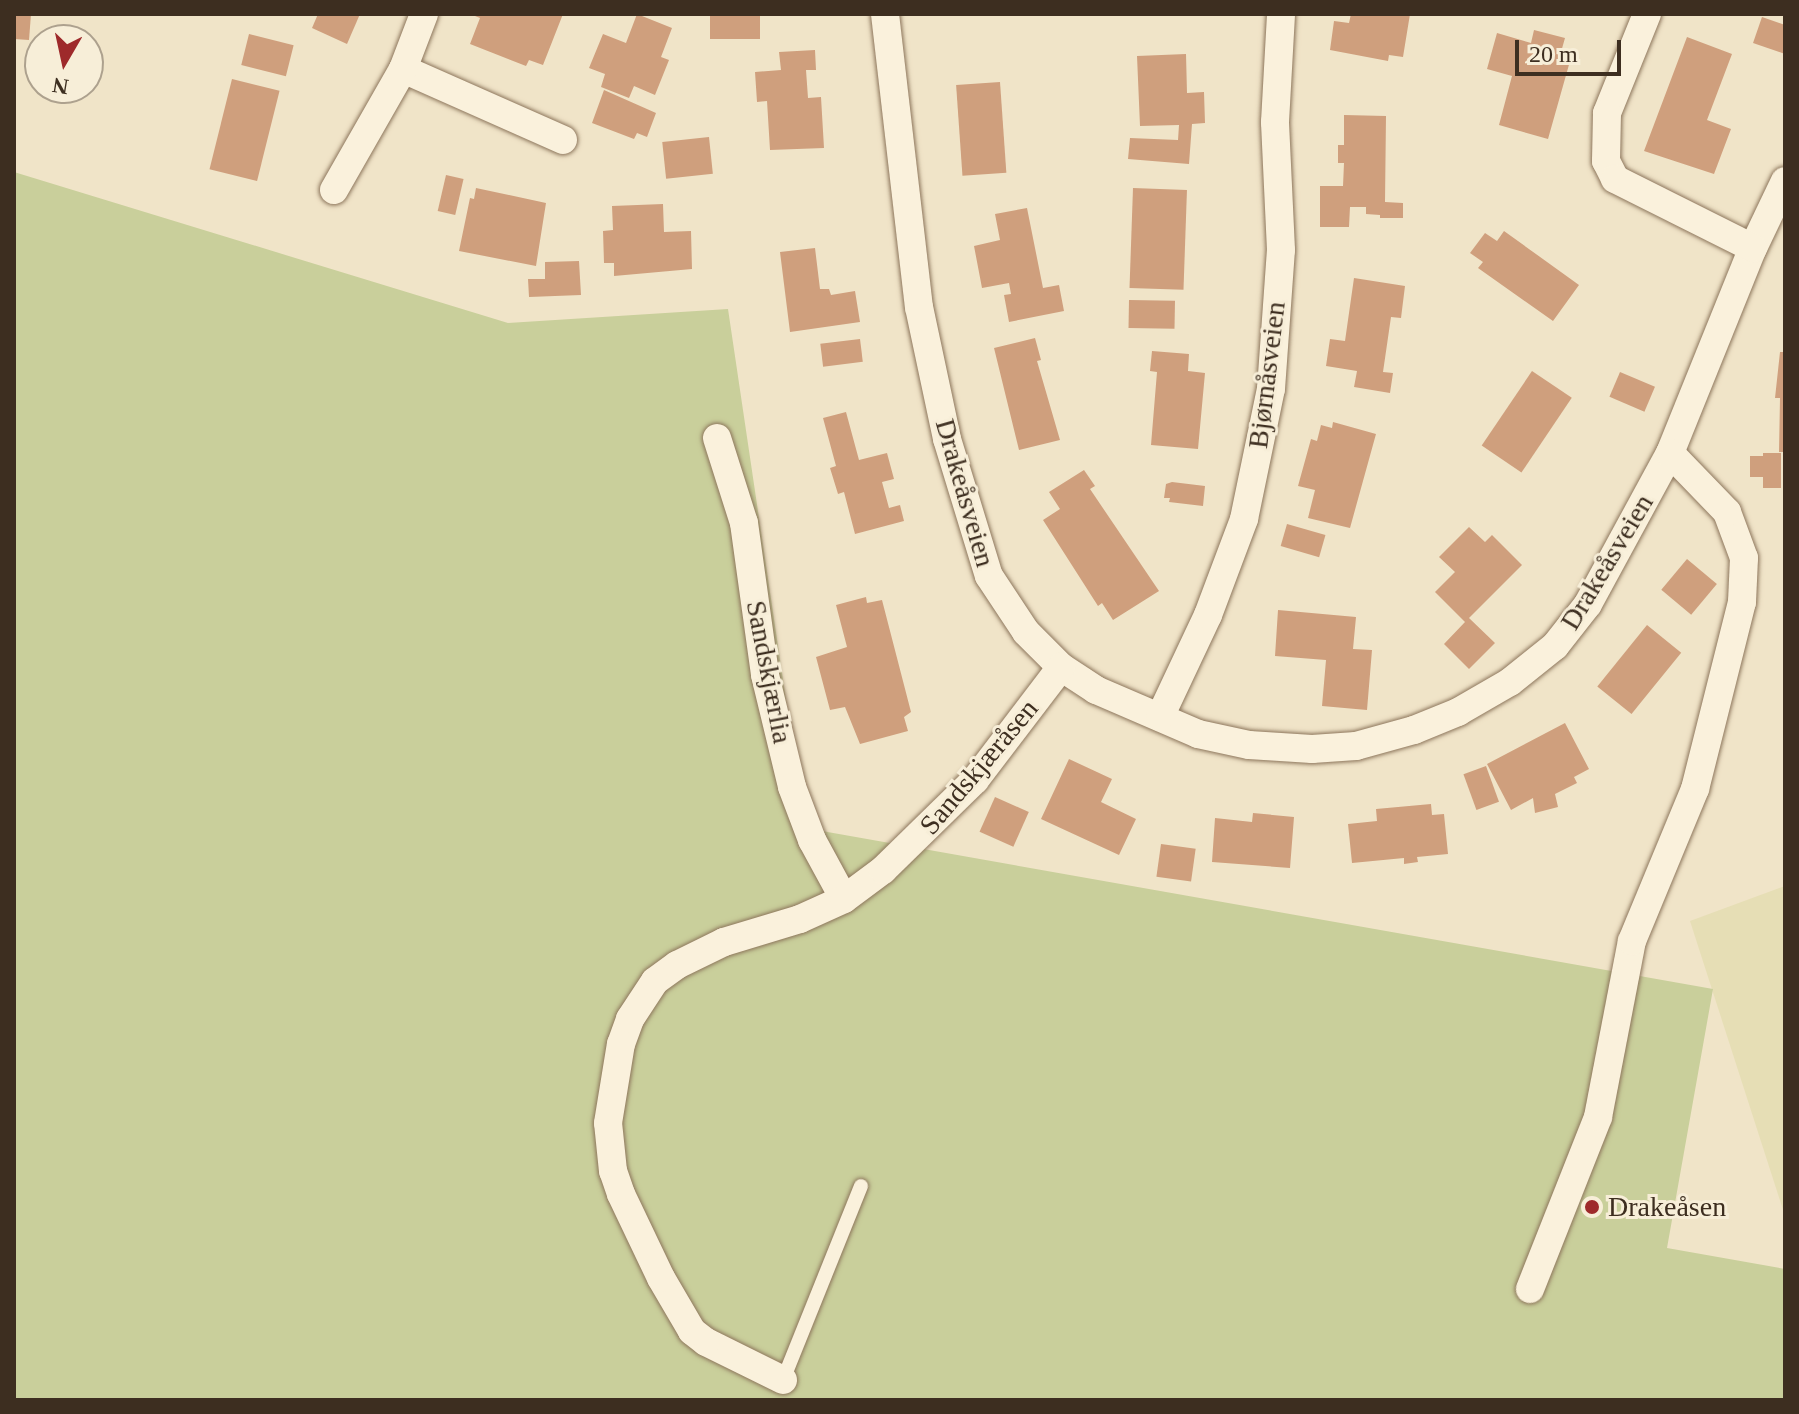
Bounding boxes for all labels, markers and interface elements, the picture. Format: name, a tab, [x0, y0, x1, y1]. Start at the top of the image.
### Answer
north arrow	[24, 24, 104, 104]
scale bar	[1519, 24, 1625, 74]
text: 20 m	[1529, 41, 1578, 67]
text: N	[51, 73, 70, 100]
street label: Bjørnåsveien	[1241, 300, 1293, 450]
street label: Drakeåsveien	[928, 415, 1002, 571]
street label: Drakeåsveien	[1553, 488, 1661, 636]
street label: Sandskjærlia	[739, 598, 799, 746]
street label: Sandskjæråsen	[913, 692, 1045, 842]
place label: Drakeåsen	[1608, 1190, 1726, 1224]
marker: Drakeåsen	[1583, 1198, 1601, 1216]

